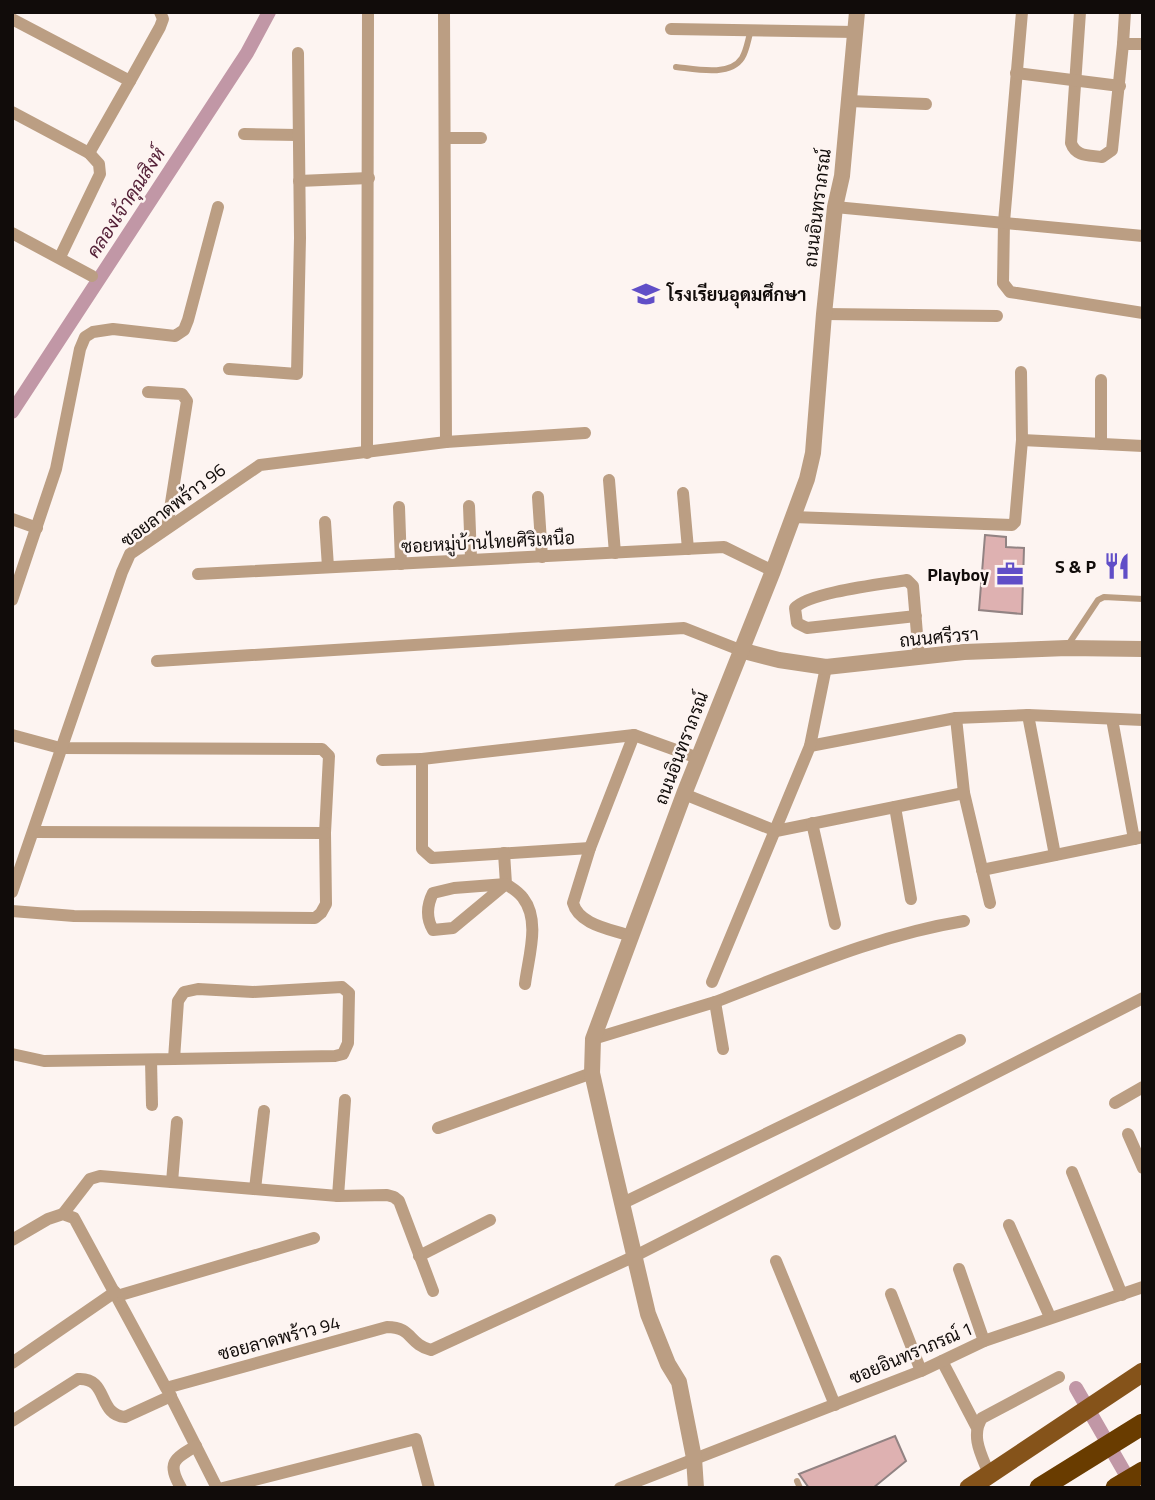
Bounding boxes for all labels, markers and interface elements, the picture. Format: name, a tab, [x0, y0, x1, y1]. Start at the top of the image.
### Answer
water label: คลองเจ้าคุณสิงห์	[78, 138, 173, 263]
street label: ถนนอินทราภรณ์	[796, 147, 838, 269]
school or university icon: โรงเรียนอุดมศึกษา	[631, 279, 661, 309]
place label: โรงเรียนอุดมศึกษา	[666, 281, 806, 309]
street label: ซอยลาดพร้าว 96	[115, 456, 231, 554]
street label: ซอยหมู่บ้านไทยศิริเหนือ	[400, 524, 576, 560]
restaurant icon: S & P	[1102, 551, 1132, 581]
place label: S & P	[1055, 553, 1096, 580]
office icon: Playboy	[995, 559, 1025, 589]
place label: Playboy	[927, 561, 989, 588]
street label: ถนนศรีวรา	[898, 620, 980, 654]
street label: ถนนอินทราภรณ์	[647, 687, 715, 809]
street label: ซอยลาดพร้าว 94	[215, 1309, 343, 1367]
street label: ซอยอินทราภรณ์ 1	[845, 1315, 977, 1391]

